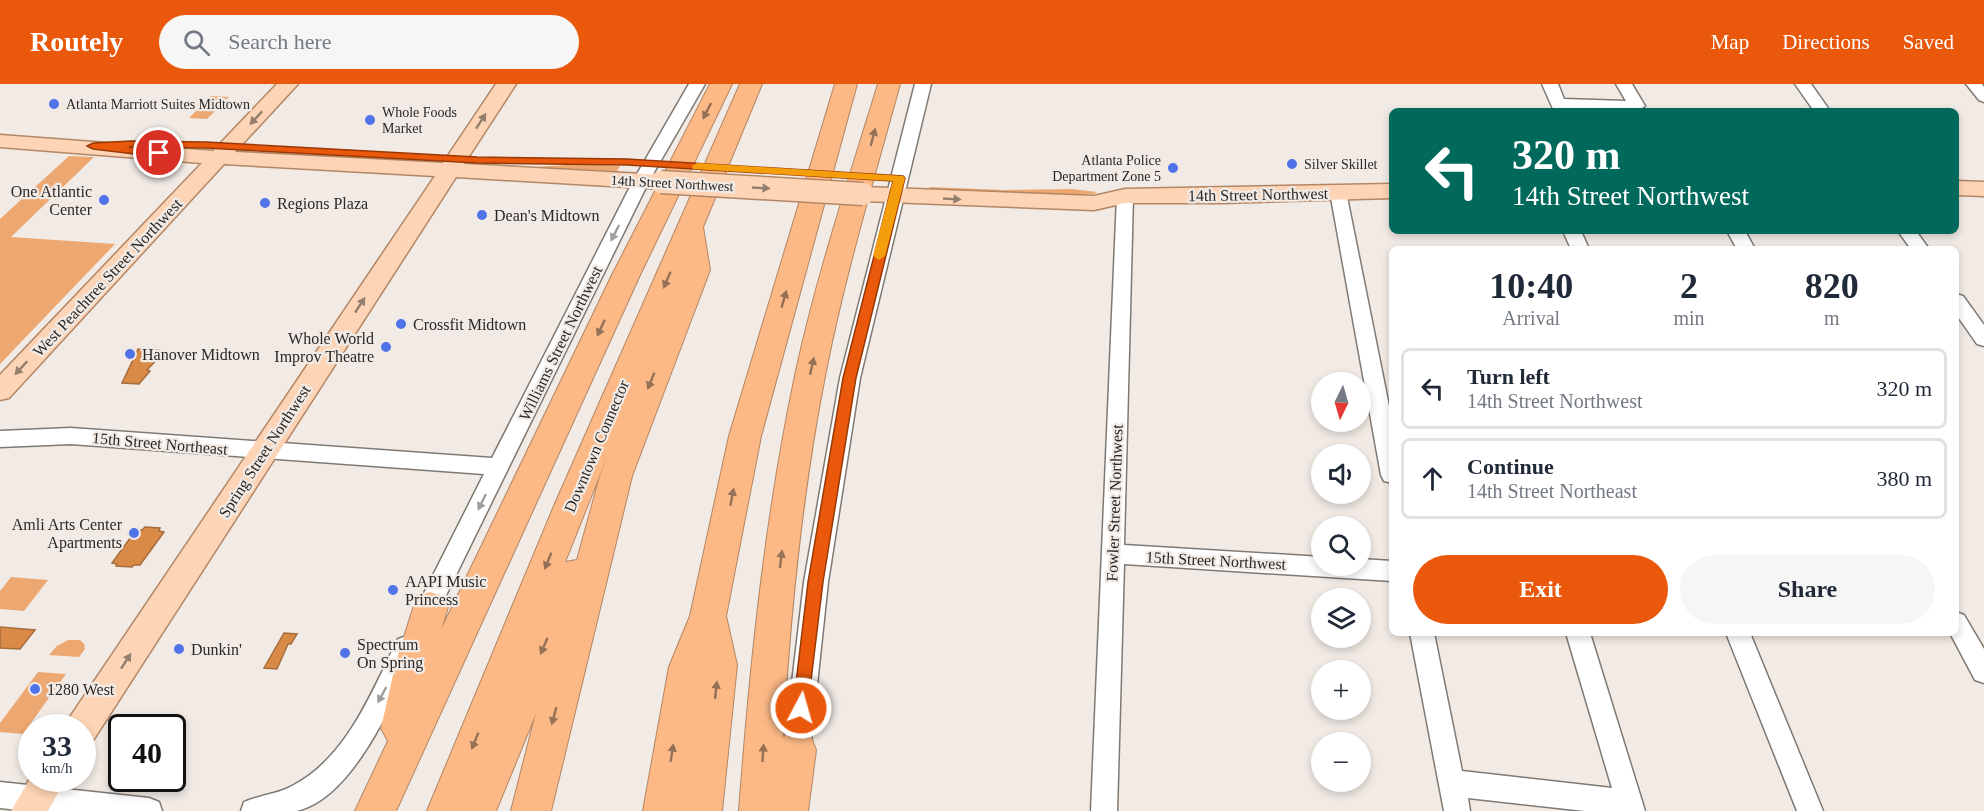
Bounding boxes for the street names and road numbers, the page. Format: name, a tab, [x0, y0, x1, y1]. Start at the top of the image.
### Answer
street label: 14th Street Northwest	[610, 173, 734, 194]
street label: 14th Street Northwest	[1188, 185, 1329, 204]
street label: West Peachtree Street Northwest	[30, 194, 185, 360]
street label: Williams Street Northwest	[516, 263, 606, 423]
street label: Downtown Connector	[561, 377, 632, 515]
street label: Spring Street Northwest	[215, 381, 315, 521]
street label: Fowler Street Northwest	[1103, 424, 1126, 582]
street label: 15th Street Northeast	[91, 429, 229, 458]
street label: 15th Street Northwest	[1145, 548, 1287, 573]

